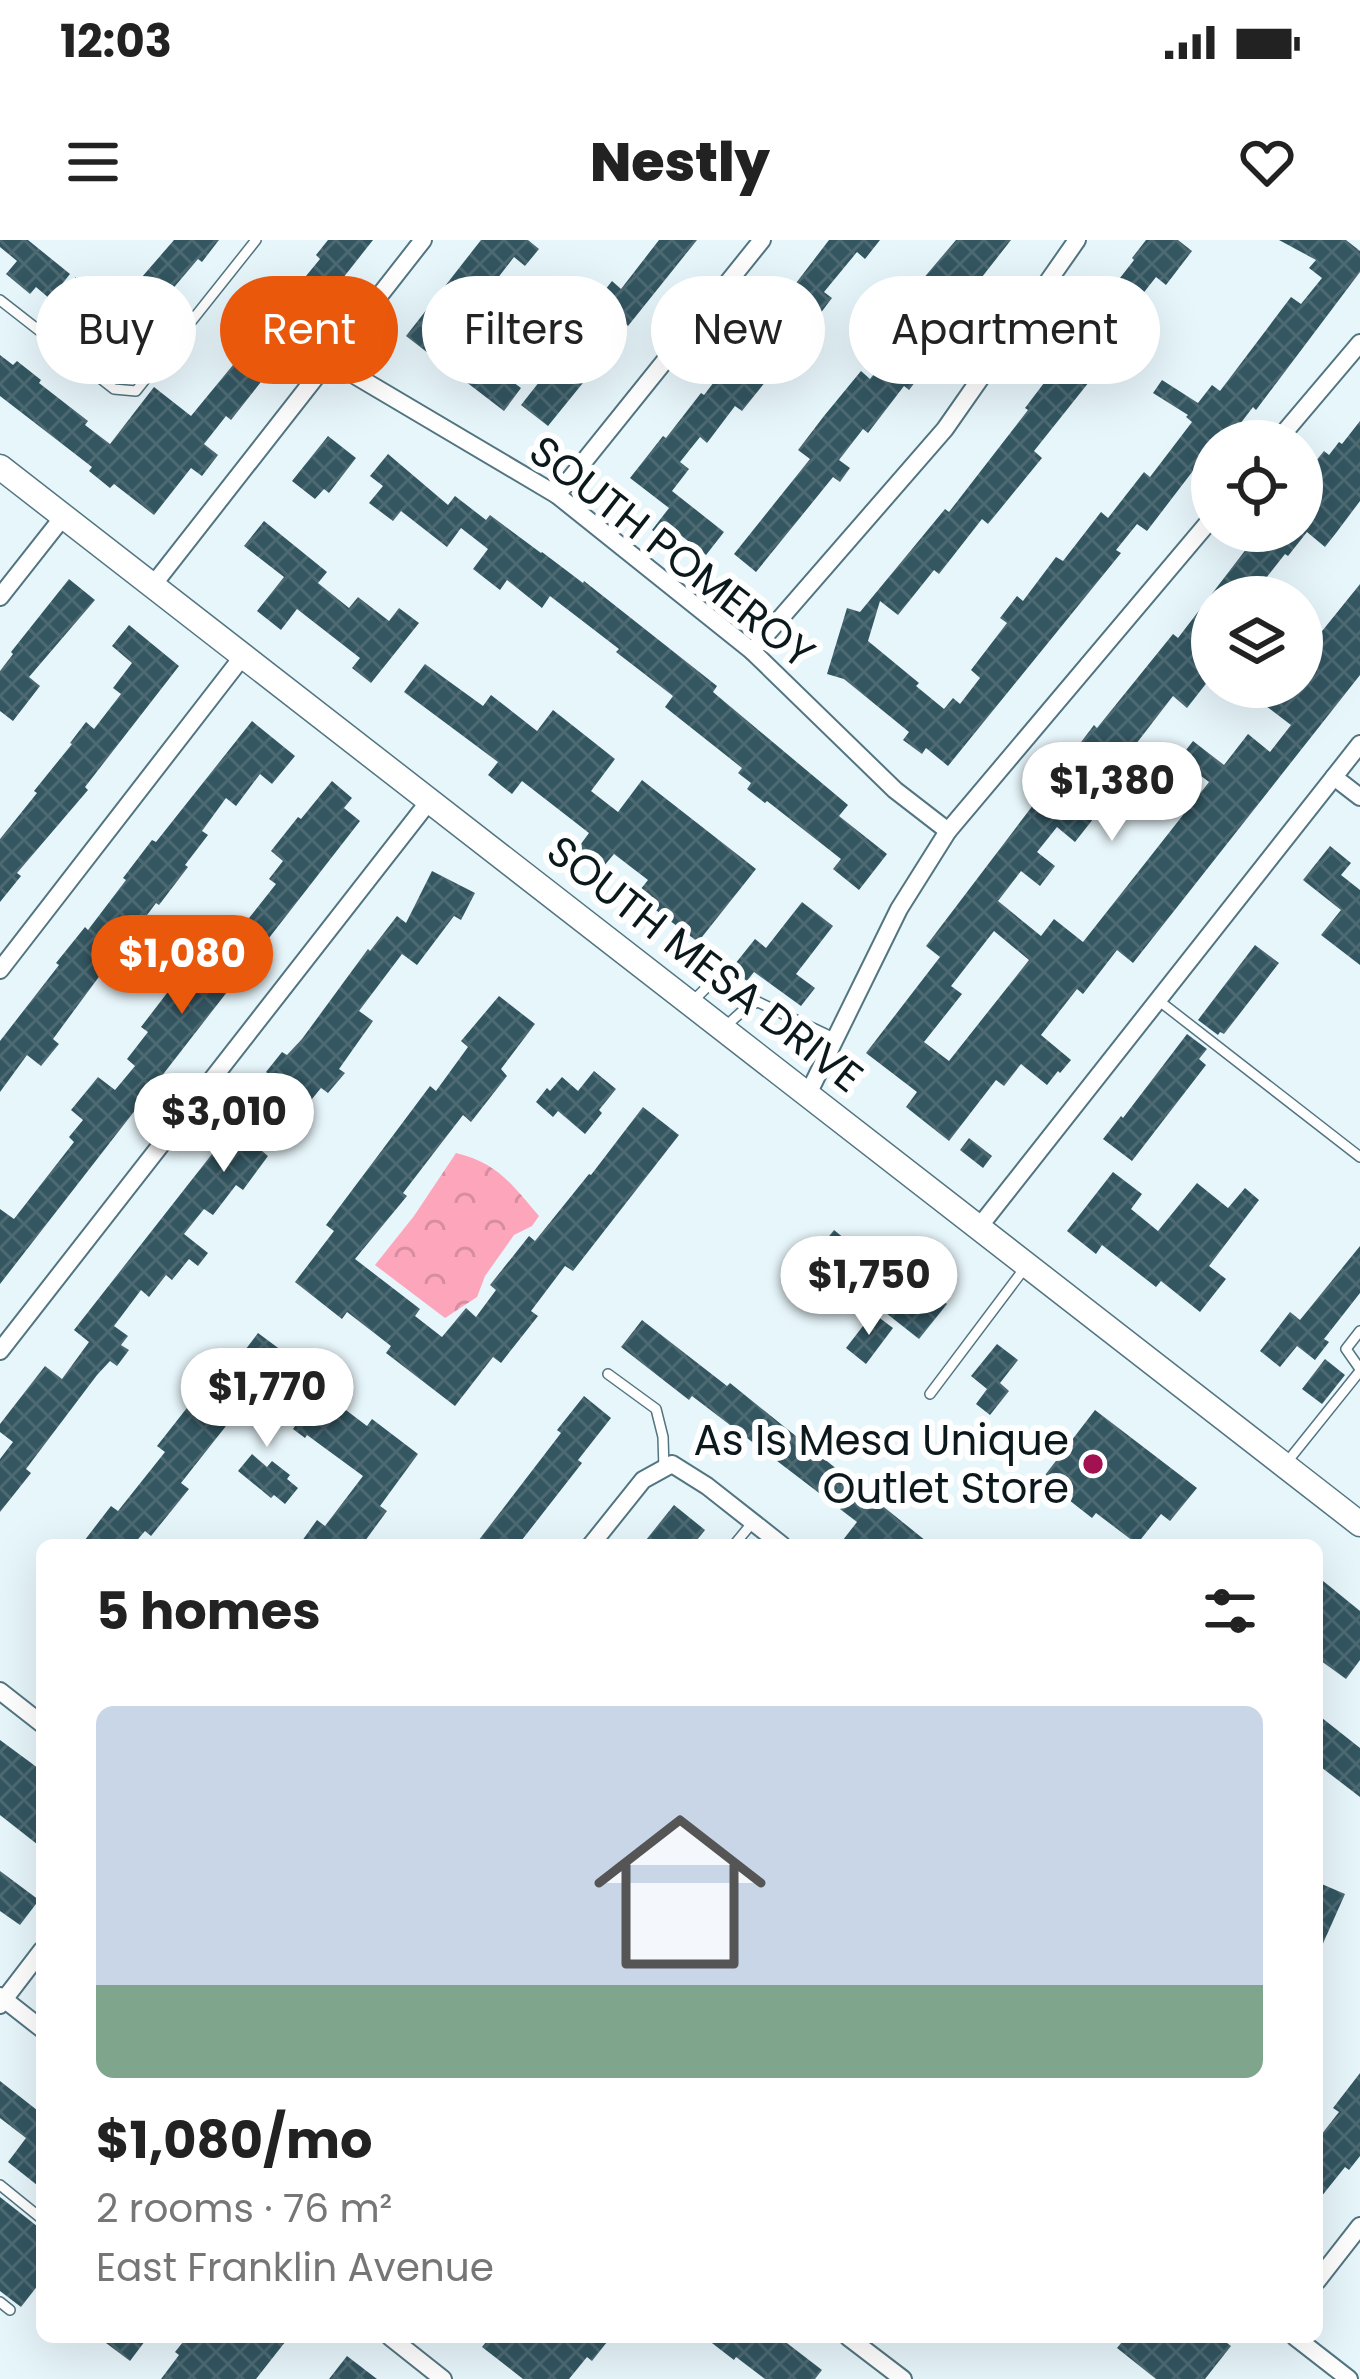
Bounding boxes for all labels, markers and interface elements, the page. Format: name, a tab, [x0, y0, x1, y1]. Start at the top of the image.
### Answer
text: 12:03	[60, 10, 172, 73]
text: Nestly	[590, 124, 770, 200]
icon: menu	[60, 129, 126, 195]
icon: heart	[1234, 129, 1300, 195]
chip: Buy	[36, 276, 196, 384]
chip: Rent	[220, 276, 398, 384]
chip: Filters	[422, 276, 627, 384]
chip: New	[651, 276, 825, 384]
chip: Apartment	[849, 276, 1160, 384]
map controls	[1191, 420, 1323, 708]
button: locate	[1191, 420, 1323, 552]
street label: SOUTH POMEROY	[517, 422, 827, 682]
button: layers	[1191, 576, 1323, 708]
pin: $1,380	[1014, 742, 1210, 844]
text: $1,380	[1049, 753, 1175, 808]
street label: SOUTH MESA DRIVE	[535, 822, 875, 1106]
pin: $1,080	[84, 915, 280, 1017]
text: $1,080	[118, 926, 246, 981]
pin: $3,010	[126, 1073, 322, 1175]
text: $3,010	[161, 1084, 287, 1139]
pin: $1,750	[771, 1236, 967, 1338]
text: $1,750	[807, 1247, 931, 1302]
pin: $1,770	[169, 1348, 365, 1450]
text: $1,770	[208, 1359, 326, 1414]
place label: As Is Mesa Unique Outlet Store	[693, 1411, 1069, 1518]
marker: As Is Mesa Unique Outlet Store	[1080, 1451, 1106, 1477]
text: 5 homes	[96, 1575, 321, 1647]
icon: filters	[1197, 1578, 1263, 1644]
icon: home	[572, 1784, 788, 2000]
text: $1,080/mo	[96, 2104, 373, 2176]
text: 2 rooms · 76 m²	[96, 2181, 392, 2236]
text: East Franklin Avenue	[96, 2240, 494, 2295]

